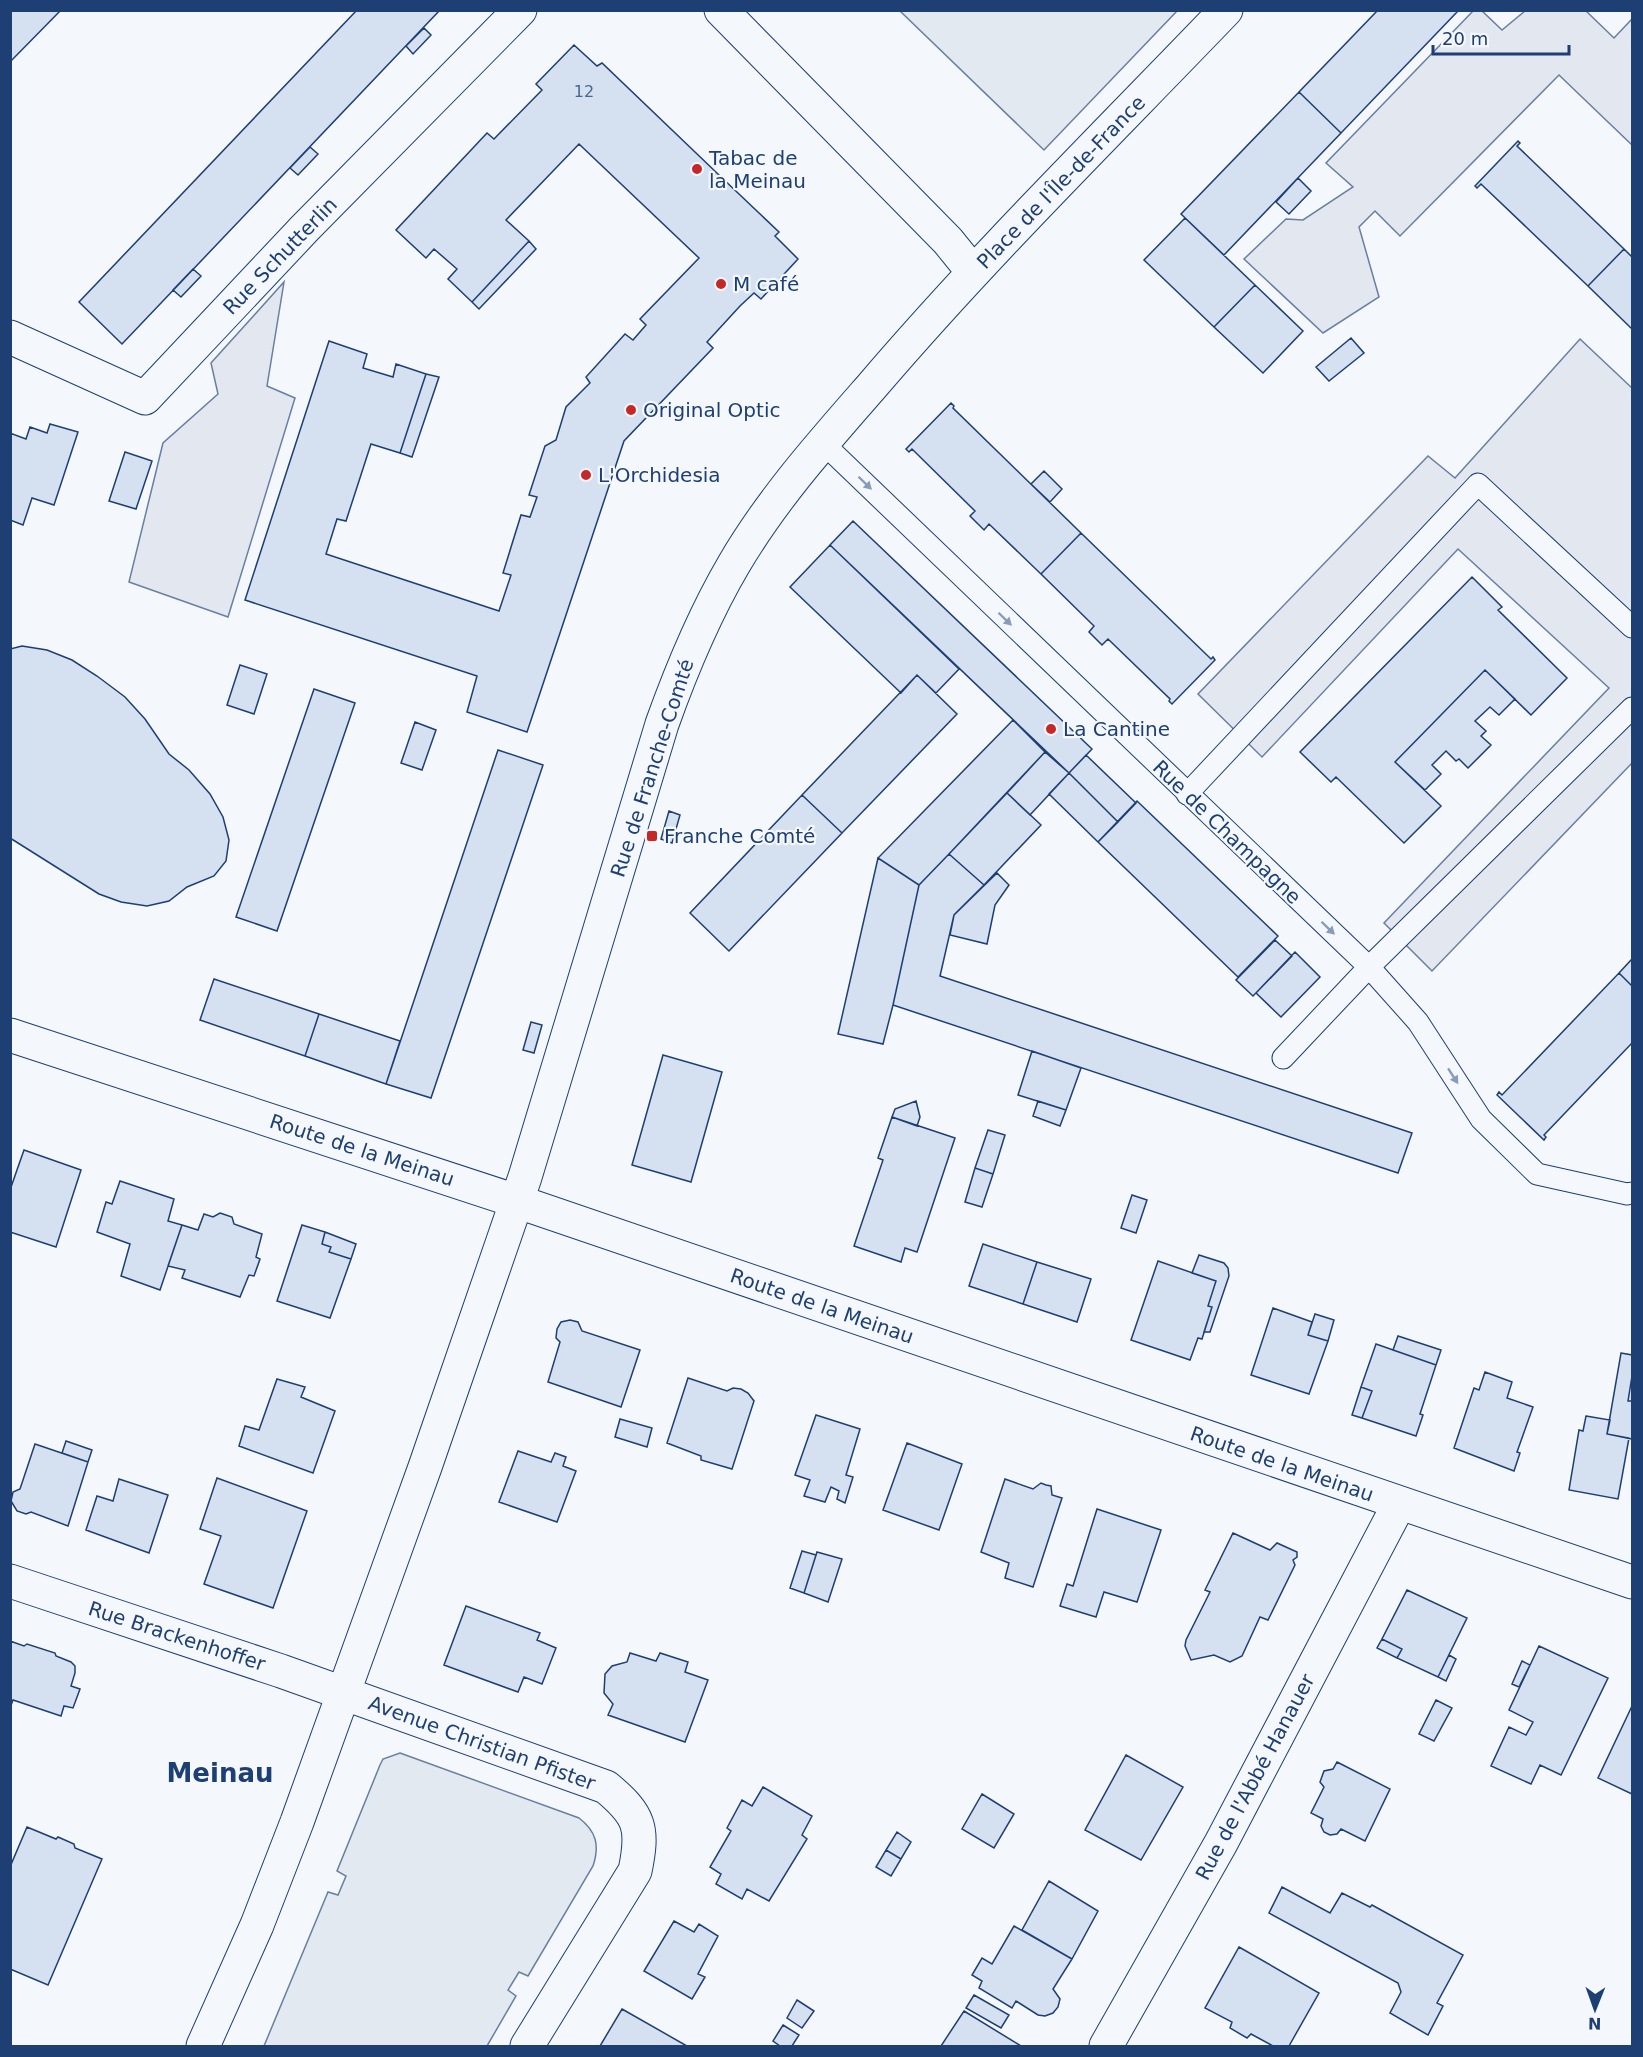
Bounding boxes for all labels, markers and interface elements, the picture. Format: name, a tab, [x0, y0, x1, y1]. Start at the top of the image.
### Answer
scale bar	[1433, 18, 1570, 56]
text: 20 m	[1442, 28, 1488, 49]
house number: 12	[574, 82, 594, 101]
street label: Place de l'Île-de-France	[972, 90, 1150, 274]
place label: Tabac de la Meinau	[708, 146, 806, 193]
marker: Tabac de la Meinau	[690, 162, 704, 176]
street label: Rue Schutterlin	[218, 192, 342, 320]
place label: M café	[733, 272, 799, 296]
marker: M café	[714, 277, 728, 291]
place label: Original Optic	[643, 398, 780, 422]
marker: Original Optic	[624, 403, 638, 417]
place label: L'Orchidesia	[598, 463, 721, 487]
marker: L'Orchidesia	[579, 468, 593, 482]
one-way arrow	[857, 476, 872, 490]
one-way arrow	[998, 611, 1012, 625]
street label: Rue de Franche-Comté	[605, 656, 699, 880]
place label: La Cantine	[1063, 717, 1170, 741]
marker: La Cantine	[1044, 722, 1058, 736]
street label: Rue de Champagne	[1148, 755, 1306, 909]
place label: Franche Comté	[664, 824, 815, 848]
marker: Franche Comté	[645, 829, 659, 843]
one-way arrow	[1320, 921, 1335, 935]
one-way arrow	[1447, 1068, 1458, 1084]
street label: Route de la Meinau	[267, 1109, 457, 1191]
street label: Route de la Meinau	[727, 1263, 917, 1349]
street label: Route de la Meinau	[1187, 1421, 1377, 1507]
street label: Rue Brackenhoffer	[86, 1596, 269, 1676]
street label: Rue de l'Abbé Hanauer	[1190, 1669, 1320, 1884]
street label: Avenue Christian Pfister	[365, 1691, 599, 1796]
district label: Meinau	[167, 1758, 273, 1788]
north arrow	[1565, 1979, 1625, 2039]
text: N	[1588, 2014, 1602, 2033]

